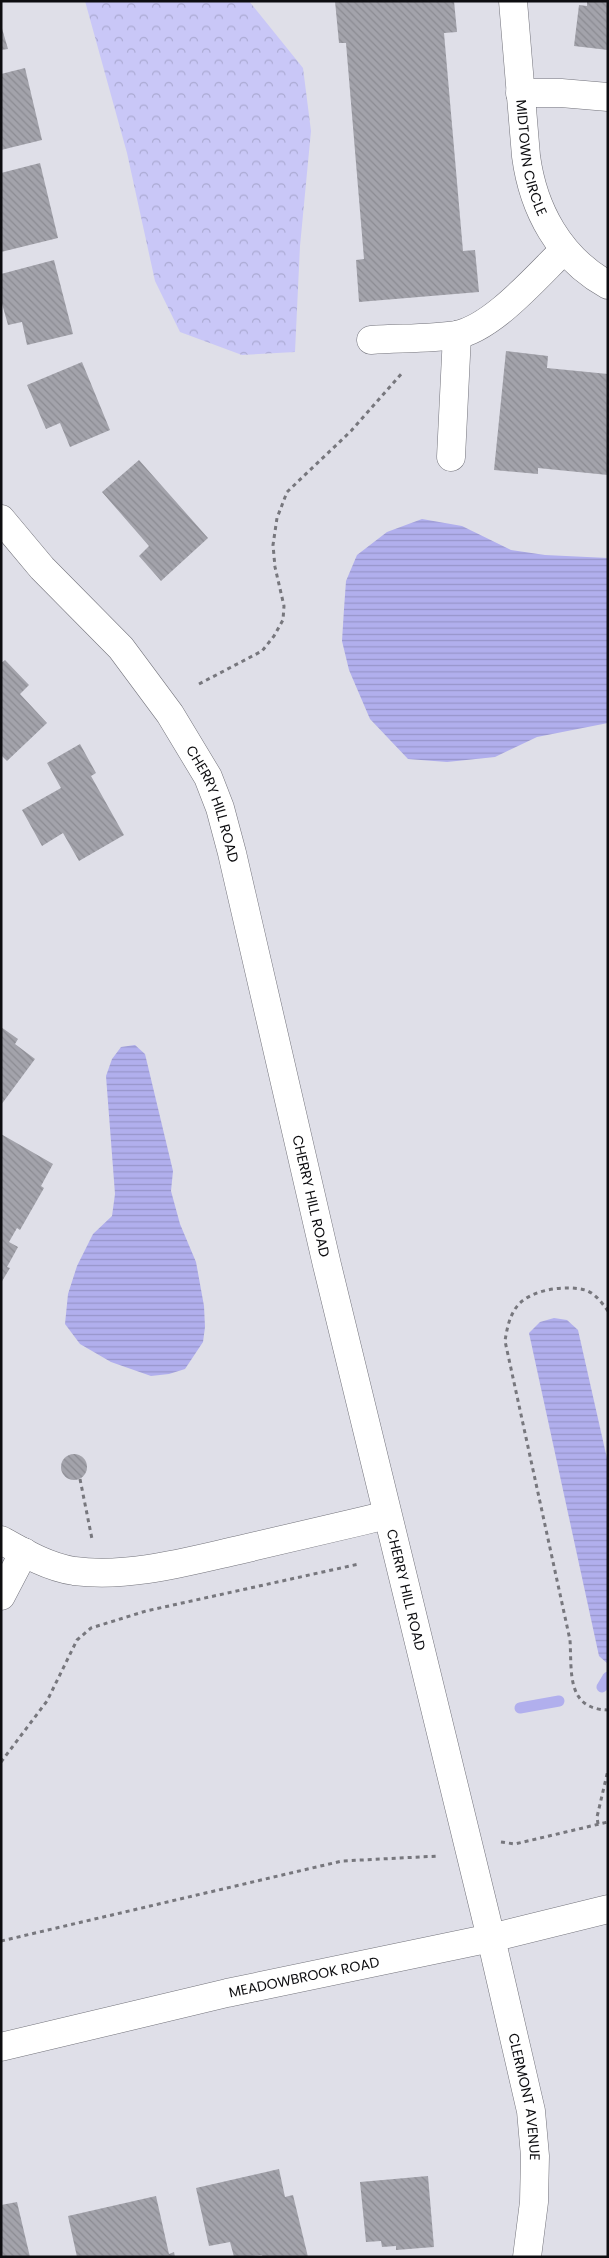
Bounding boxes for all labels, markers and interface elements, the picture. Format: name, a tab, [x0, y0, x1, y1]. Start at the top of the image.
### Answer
street label: MIDTOWN CIRCLE	[511, 99, 552, 219]
street label: CHERRY HILL ROAD	[181, 742, 244, 864]
street label: CHERRY HILL ROAD	[287, 1133, 335, 1259]
street label: CHERRY HILL ROAD	[382, 1527, 431, 1653]
street label: MEADOWBROOK ROAD	[227, 1952, 381, 2002]
street label: CLERMONT AVENUE	[503, 2031, 545, 2161]

